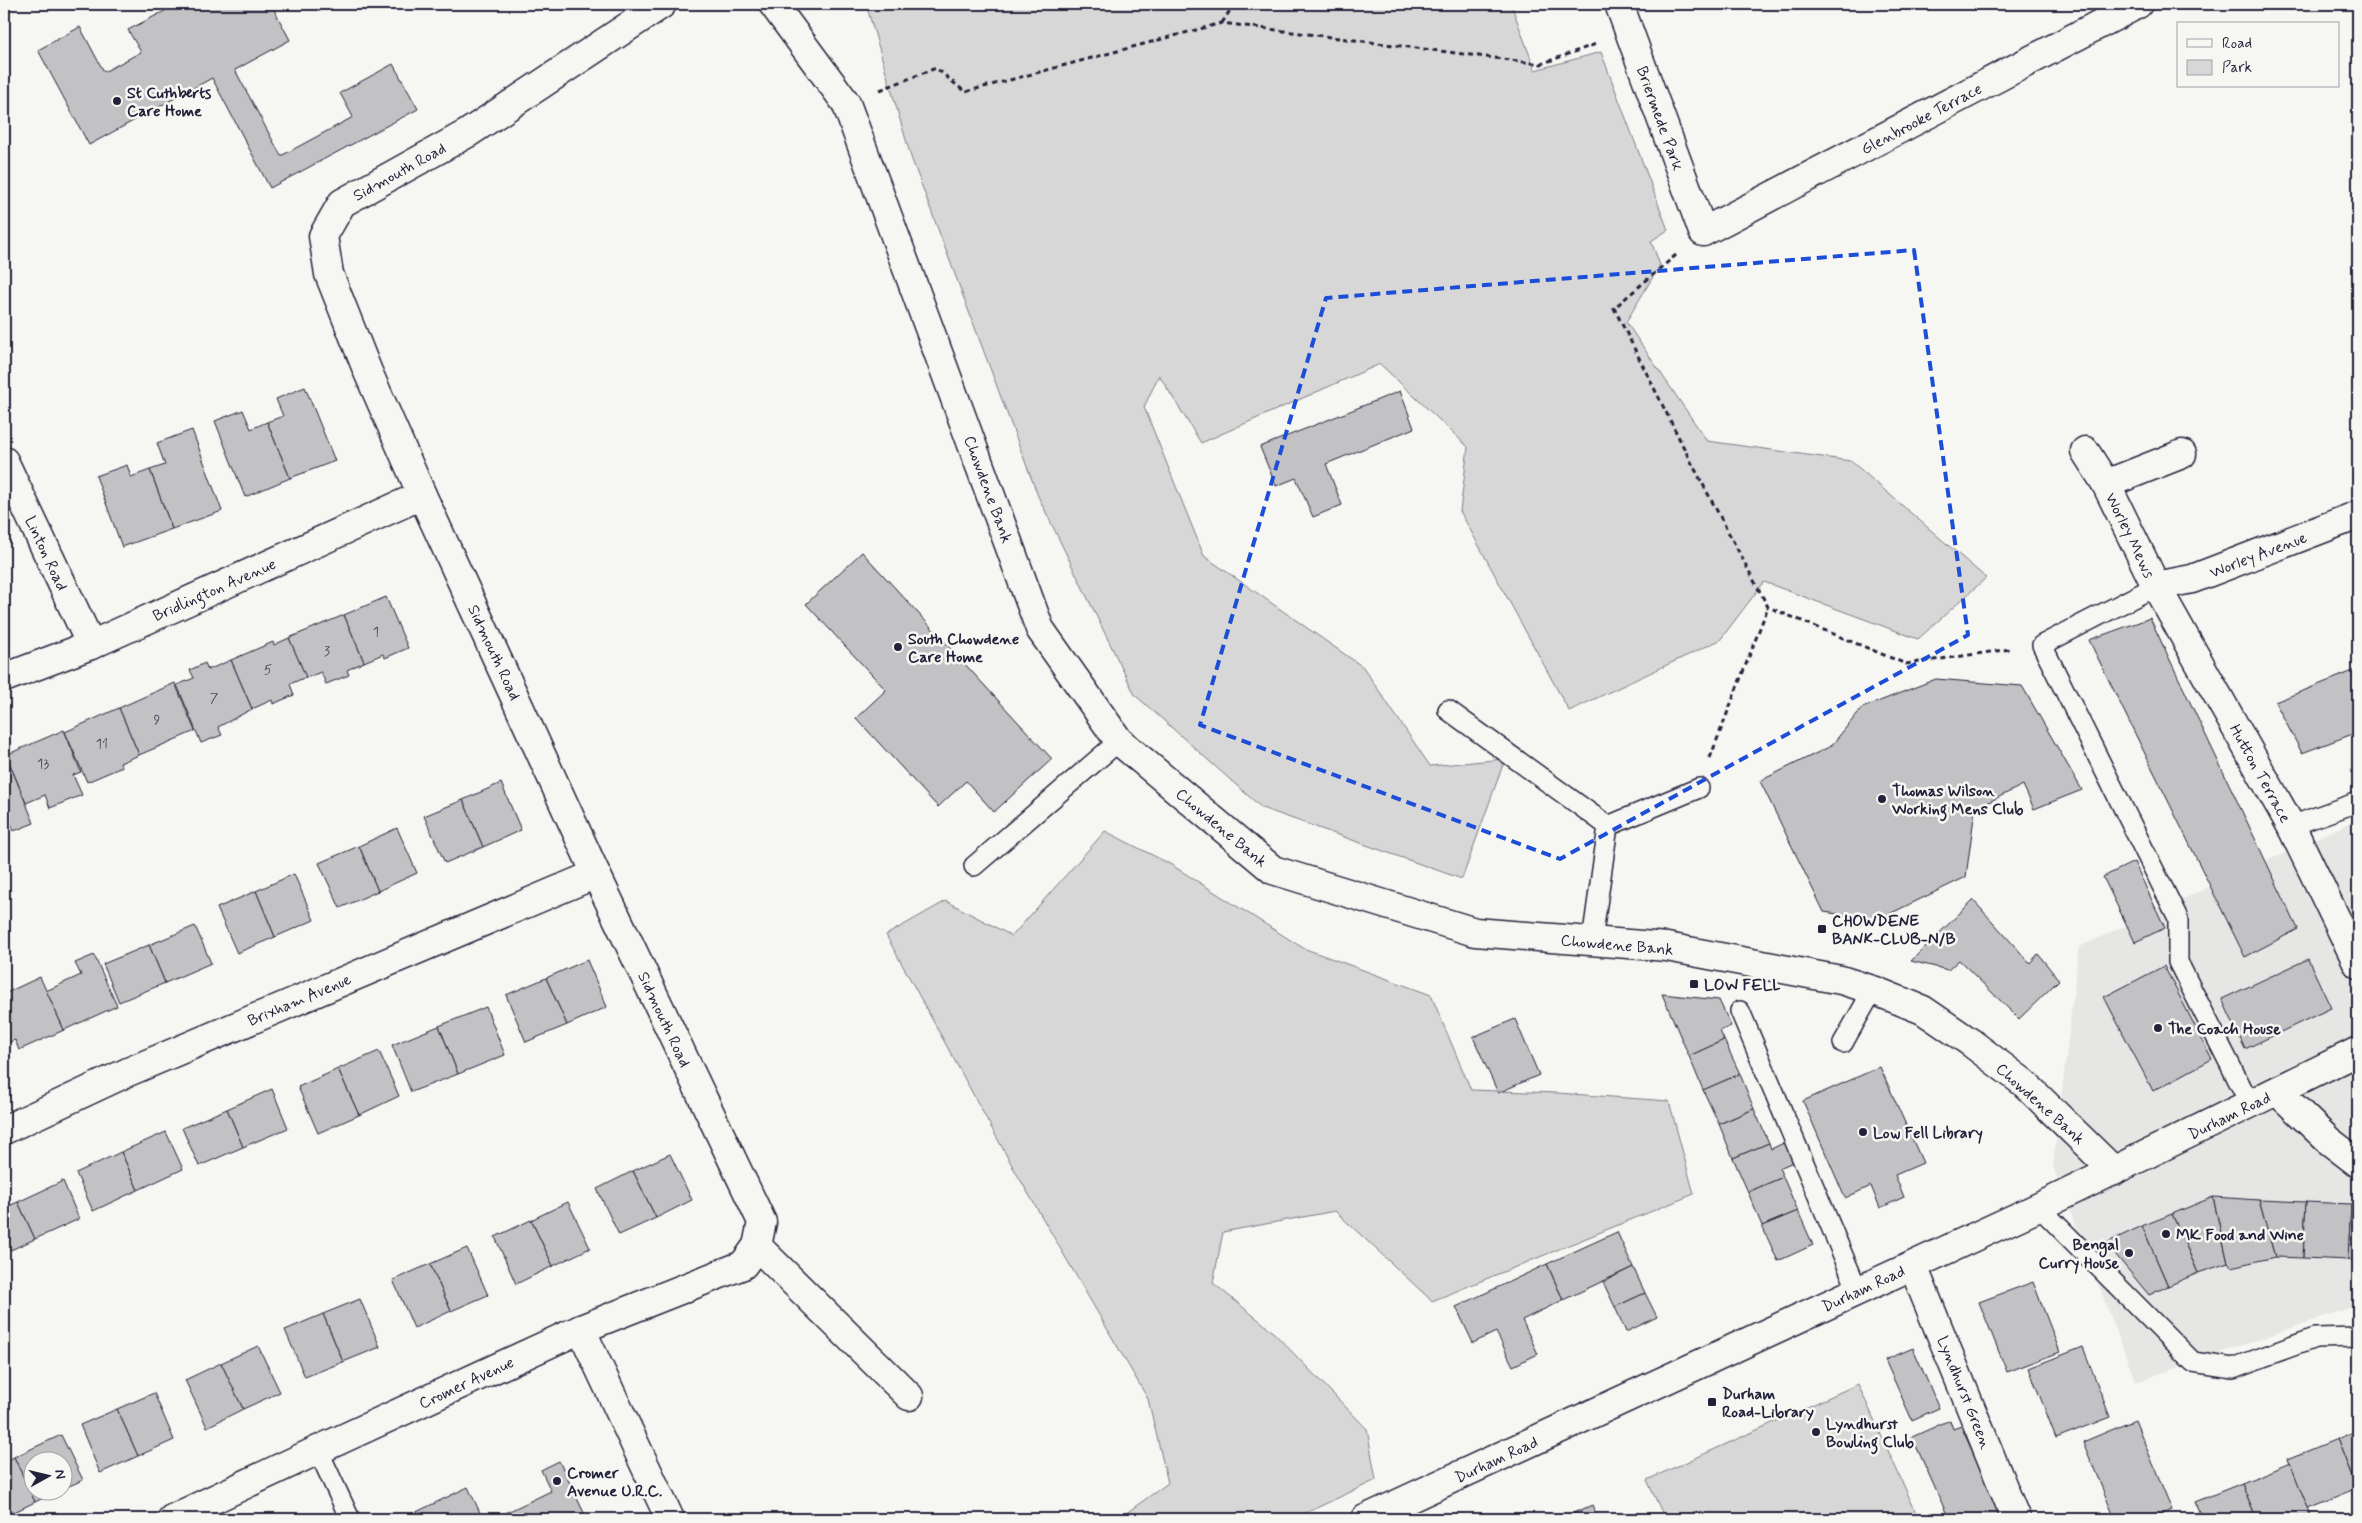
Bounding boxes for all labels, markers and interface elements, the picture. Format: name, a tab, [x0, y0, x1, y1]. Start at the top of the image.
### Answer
legend	[2177, 22, 2340, 88]
text: Road	[2222, 34, 2252, 54]
text: Park	[2222, 58, 2252, 78]
street label: Briermede Park	[1631, 63, 1688, 174]
street label: Glenbrooke Terrace	[1857, 79, 1986, 160]
place label: St Cuthberts Care Home	[127, 83, 212, 122]
marker: St Cuthberts Care Home	[111, 95, 123, 107]
street label: Sidmouth Road	[350, 138, 450, 206]
street label: Chowdene Bank	[958, 433, 1017, 546]
street label: Worley Mews	[2100, 489, 2159, 582]
street label: Linton Road	[19, 513, 72, 594]
street label: Worley Avenue	[2207, 527, 2311, 584]
street label: Bridlington Avenue	[150, 554, 280, 628]
street label: Sidmouth Road	[462, 602, 525, 704]
house number: 1	[373, 623, 379, 641]
place label: South Chowdene Care Home	[908, 629, 1019, 668]
marker: South Chowdene Care Home	[892, 641, 904, 653]
house number: 3	[324, 642, 330, 660]
house number: 5	[264, 661, 272, 679]
house number: 7	[210, 689, 219, 707]
house number: 9	[154, 711, 161, 729]
street label: Hutton Terrace	[2224, 721, 2296, 827]
house number: 11	[96, 735, 108, 753]
house number: 13	[37, 755, 49, 773]
place label: Thomas Wilson Working Mens Club	[1891, 781, 2024, 822]
street label: Chowdene Bank	[1171, 784, 1271, 873]
marker: Thomas Wilson Working Mens Club	[1876, 793, 1888, 805]
place label: CHOWDENE BANK-CLUB-N/B	[1832, 911, 1956, 950]
marker: CHOWDENE BANK-CLUB-N/B	[1816, 923, 1828, 935]
street label: Chowdene Bank	[1560, 930, 1674, 961]
street label: Brixham Avenue	[245, 969, 355, 1032]
street label: Sidmouth Road	[632, 969, 695, 1071]
place label: LOW FELL	[1704, 975, 1781, 996]
marker: LOW FELL	[1688, 978, 1700, 990]
place label: The Coach House	[2168, 1019, 2281, 1040]
marker: The Coach House	[2152, 1022, 2164, 1034]
street label: Chowdene Bank	[1991, 1058, 2089, 1150]
street label: Durham Road	[2185, 1087, 2274, 1145]
place label: Low Fell Library	[1873, 1123, 1983, 1144]
marker: Low Fell Library	[1857, 1126, 1869, 1138]
place label: MK Food and Wine	[2176, 1225, 2304, 1246]
marker: MK Food and Wine	[2160, 1228, 2172, 1240]
place label: Bengal Curry House	[2039, 1235, 2119, 1274]
marker: Bengal Curry House	[2123, 1247, 2135, 1259]
street label: Durham Road	[1819, 1261, 1908, 1318]
street label: Lyndhurst Green	[1931, 1333, 1996, 1453]
street label: Cromer Avenue	[416, 1352, 518, 1415]
place label: Durham Road-Library	[1722, 1384, 1814, 1423]
marker: Durham Road-Library	[1706, 1396, 1718, 1408]
place label: Lyndhurst Bowling Club	[1826, 1414, 1915, 1455]
marker: Lyndhurst Bowling Club	[1810, 1426, 1822, 1438]
street label: Durham Road	[1452, 1432, 1541, 1489]
north arrow	[22, 1450, 72, 1500]
place label: Cromer Avenue U.R.C.	[567, 1463, 662, 1502]
text: N	[50, 1468, 69, 1480]
marker: Cromer Avenue U.R.C.	[551, 1475, 563, 1487]

